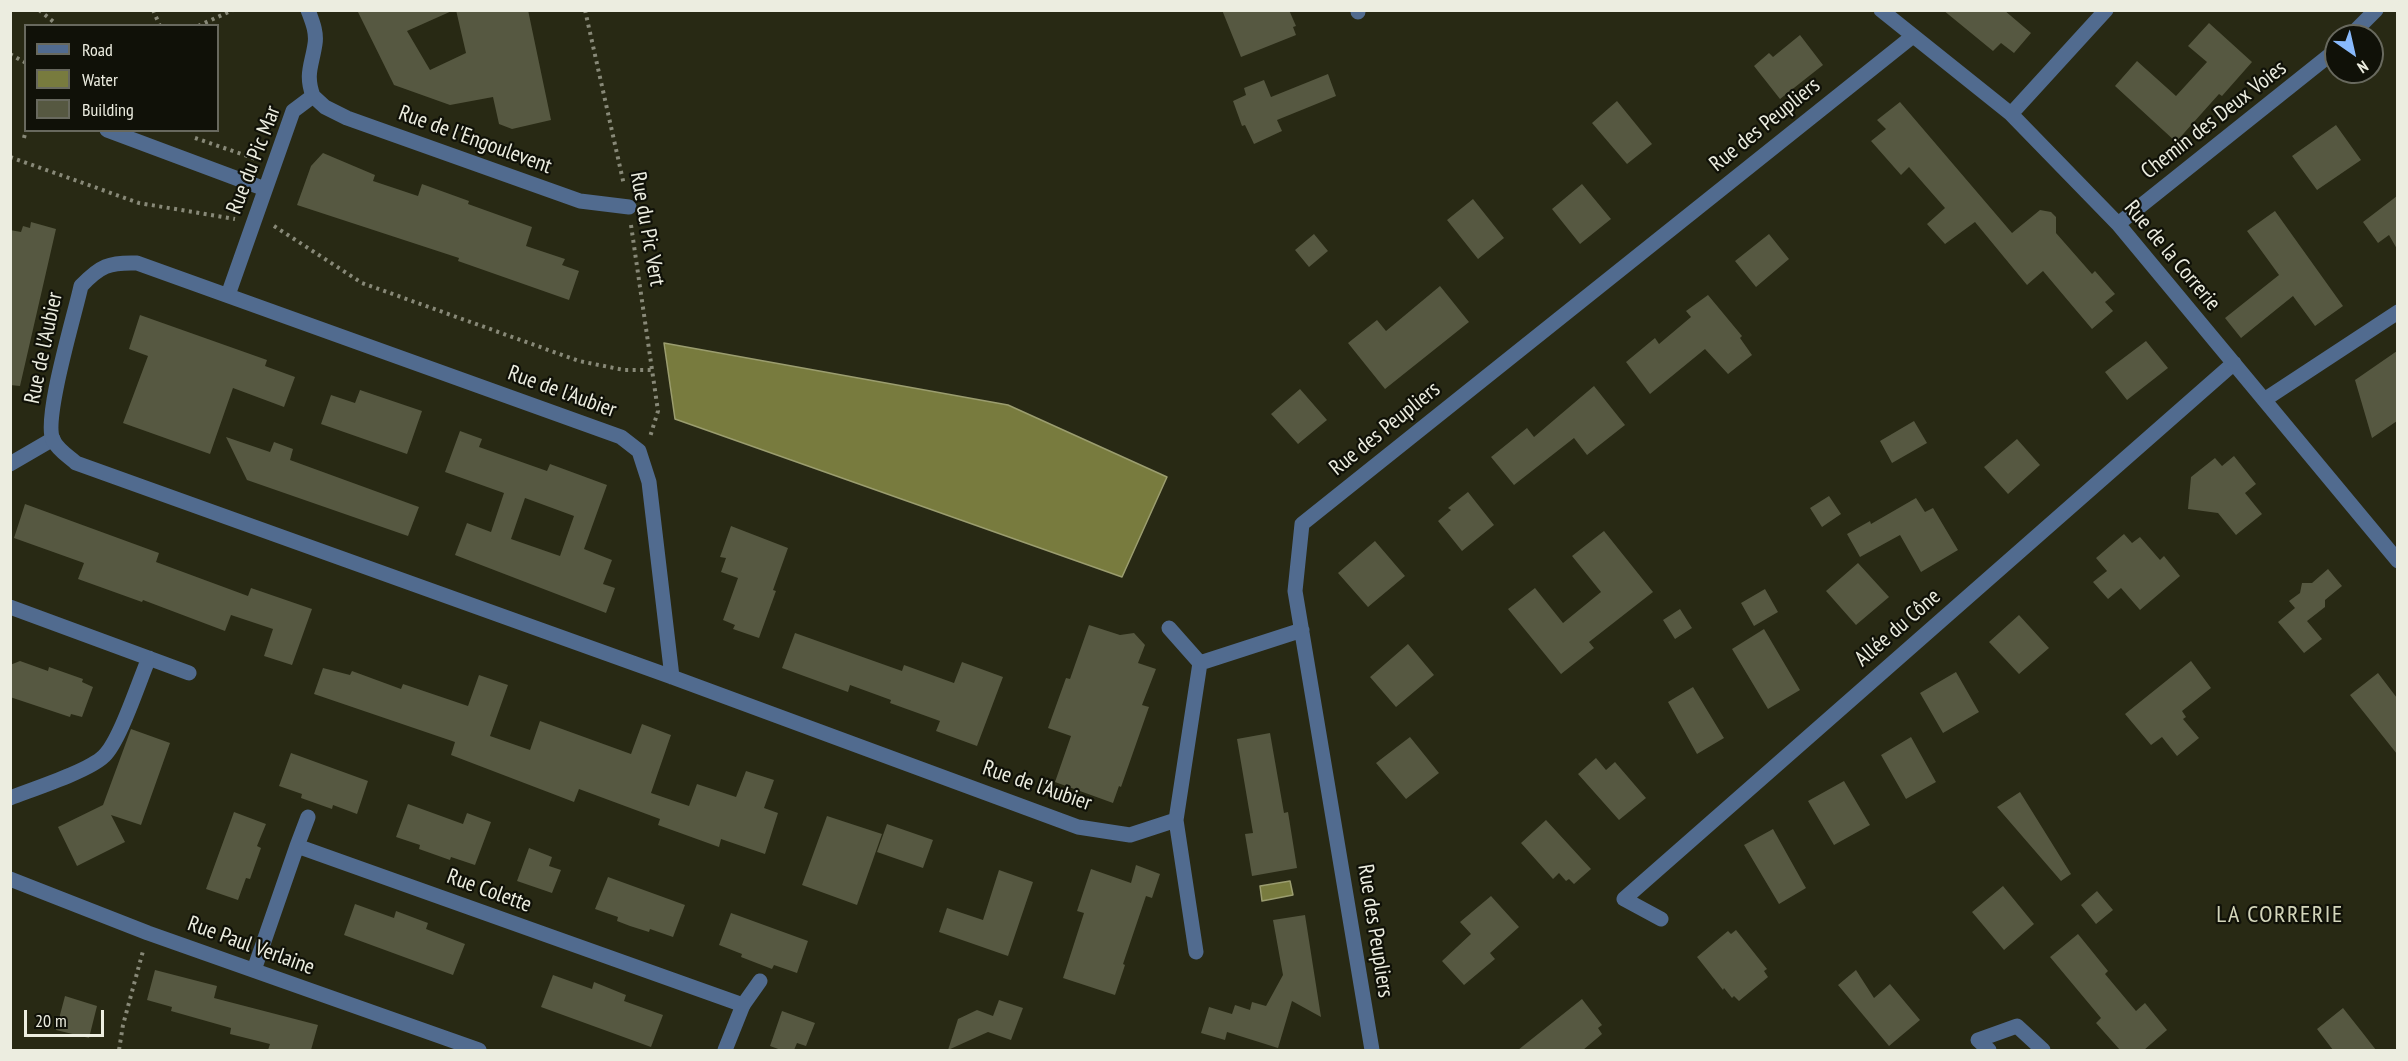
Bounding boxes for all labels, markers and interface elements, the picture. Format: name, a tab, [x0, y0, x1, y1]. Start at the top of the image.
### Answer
legend	[24, 24, 219, 132]
north arrow	[2324, 24, 2384, 84]
text: Road	[82, 38, 113, 61]
street label: Chemin des Deux Voies	[2136, 55, 2292, 185]
text: N	[2354, 57, 2372, 78]
text: Water	[82, 68, 118, 91]
street label: Rue des Peupliers	[1704, 72, 1826, 178]
text: Building	[82, 98, 134, 121]
street label: Rue de l'Engoulevent	[395, 100, 555, 180]
street label: Rue du Pic Mar	[221, 102, 287, 218]
street label: Rue du Pic Vert	[624, 170, 670, 288]
street label: Rue de la Correrie	[2118, 196, 2226, 316]
street label: Rue de l'Aubier	[19, 290, 69, 406]
street label: Rue de l'Aubier	[504, 360, 620, 424]
street label: Rue des Peupliers	[1324, 376, 1446, 482]
street label: Allée du Cône	[1850, 584, 1946, 672]
street label: Rue de l'Aubier	[979, 755, 1095, 817]
street label: Rue des Peupliers	[1351, 863, 1399, 999]
street label: Rue Colette	[443, 864, 535, 918]
district label: LA CORRERIE	[2216, 901, 2344, 929]
street label: Rue Paul Verlaine	[184, 911, 318, 981]
scale bar	[27, 998, 106, 1036]
text: 20 m	[35, 1009, 67, 1032]

